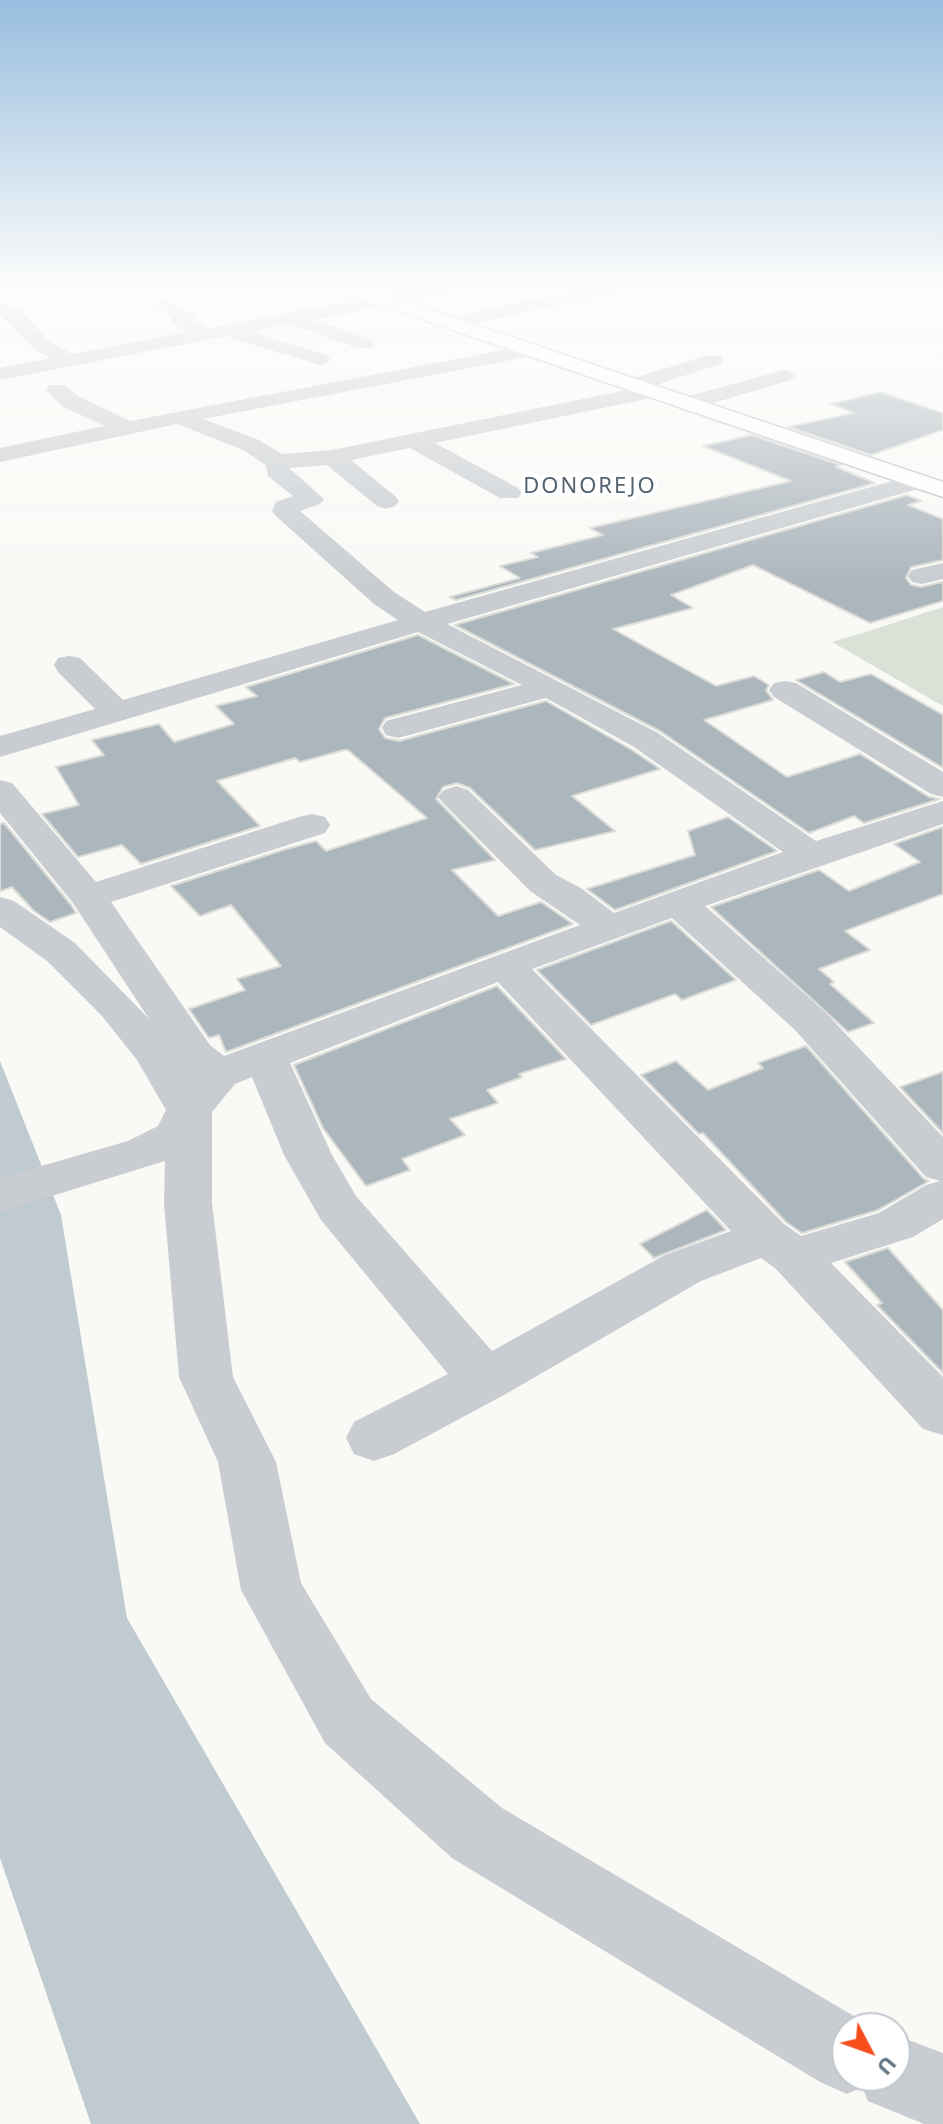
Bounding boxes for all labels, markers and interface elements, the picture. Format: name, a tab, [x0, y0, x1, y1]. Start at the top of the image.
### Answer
district label: DONOREJO	[523, 474, 657, 500]
north arrow	[831, 2012, 911, 2092]
text: U	[871, 2050, 904, 2083]

